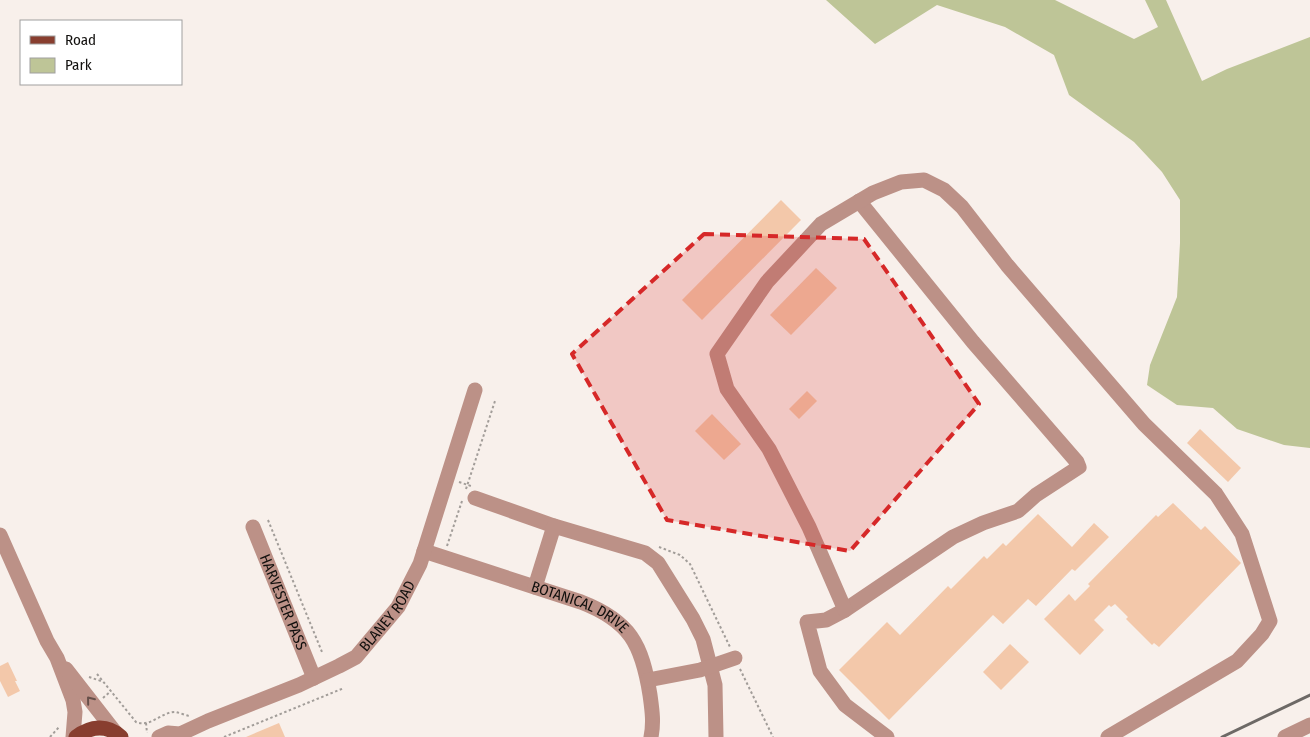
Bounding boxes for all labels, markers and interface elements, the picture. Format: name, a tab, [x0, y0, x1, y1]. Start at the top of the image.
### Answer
legend	[20, 20, 182, 85]
text: Road	[65, 31, 96, 49]
text: Park	[65, 56, 92, 74]
street label: HARVESTER PASS	[256, 551, 311, 653]
street label: BOTANICAL DRIVE	[529, 577, 633, 637]
street label: BLANEY ROAD	[356, 578, 419, 655]
one-way arrow	[87, 697, 96, 706]

